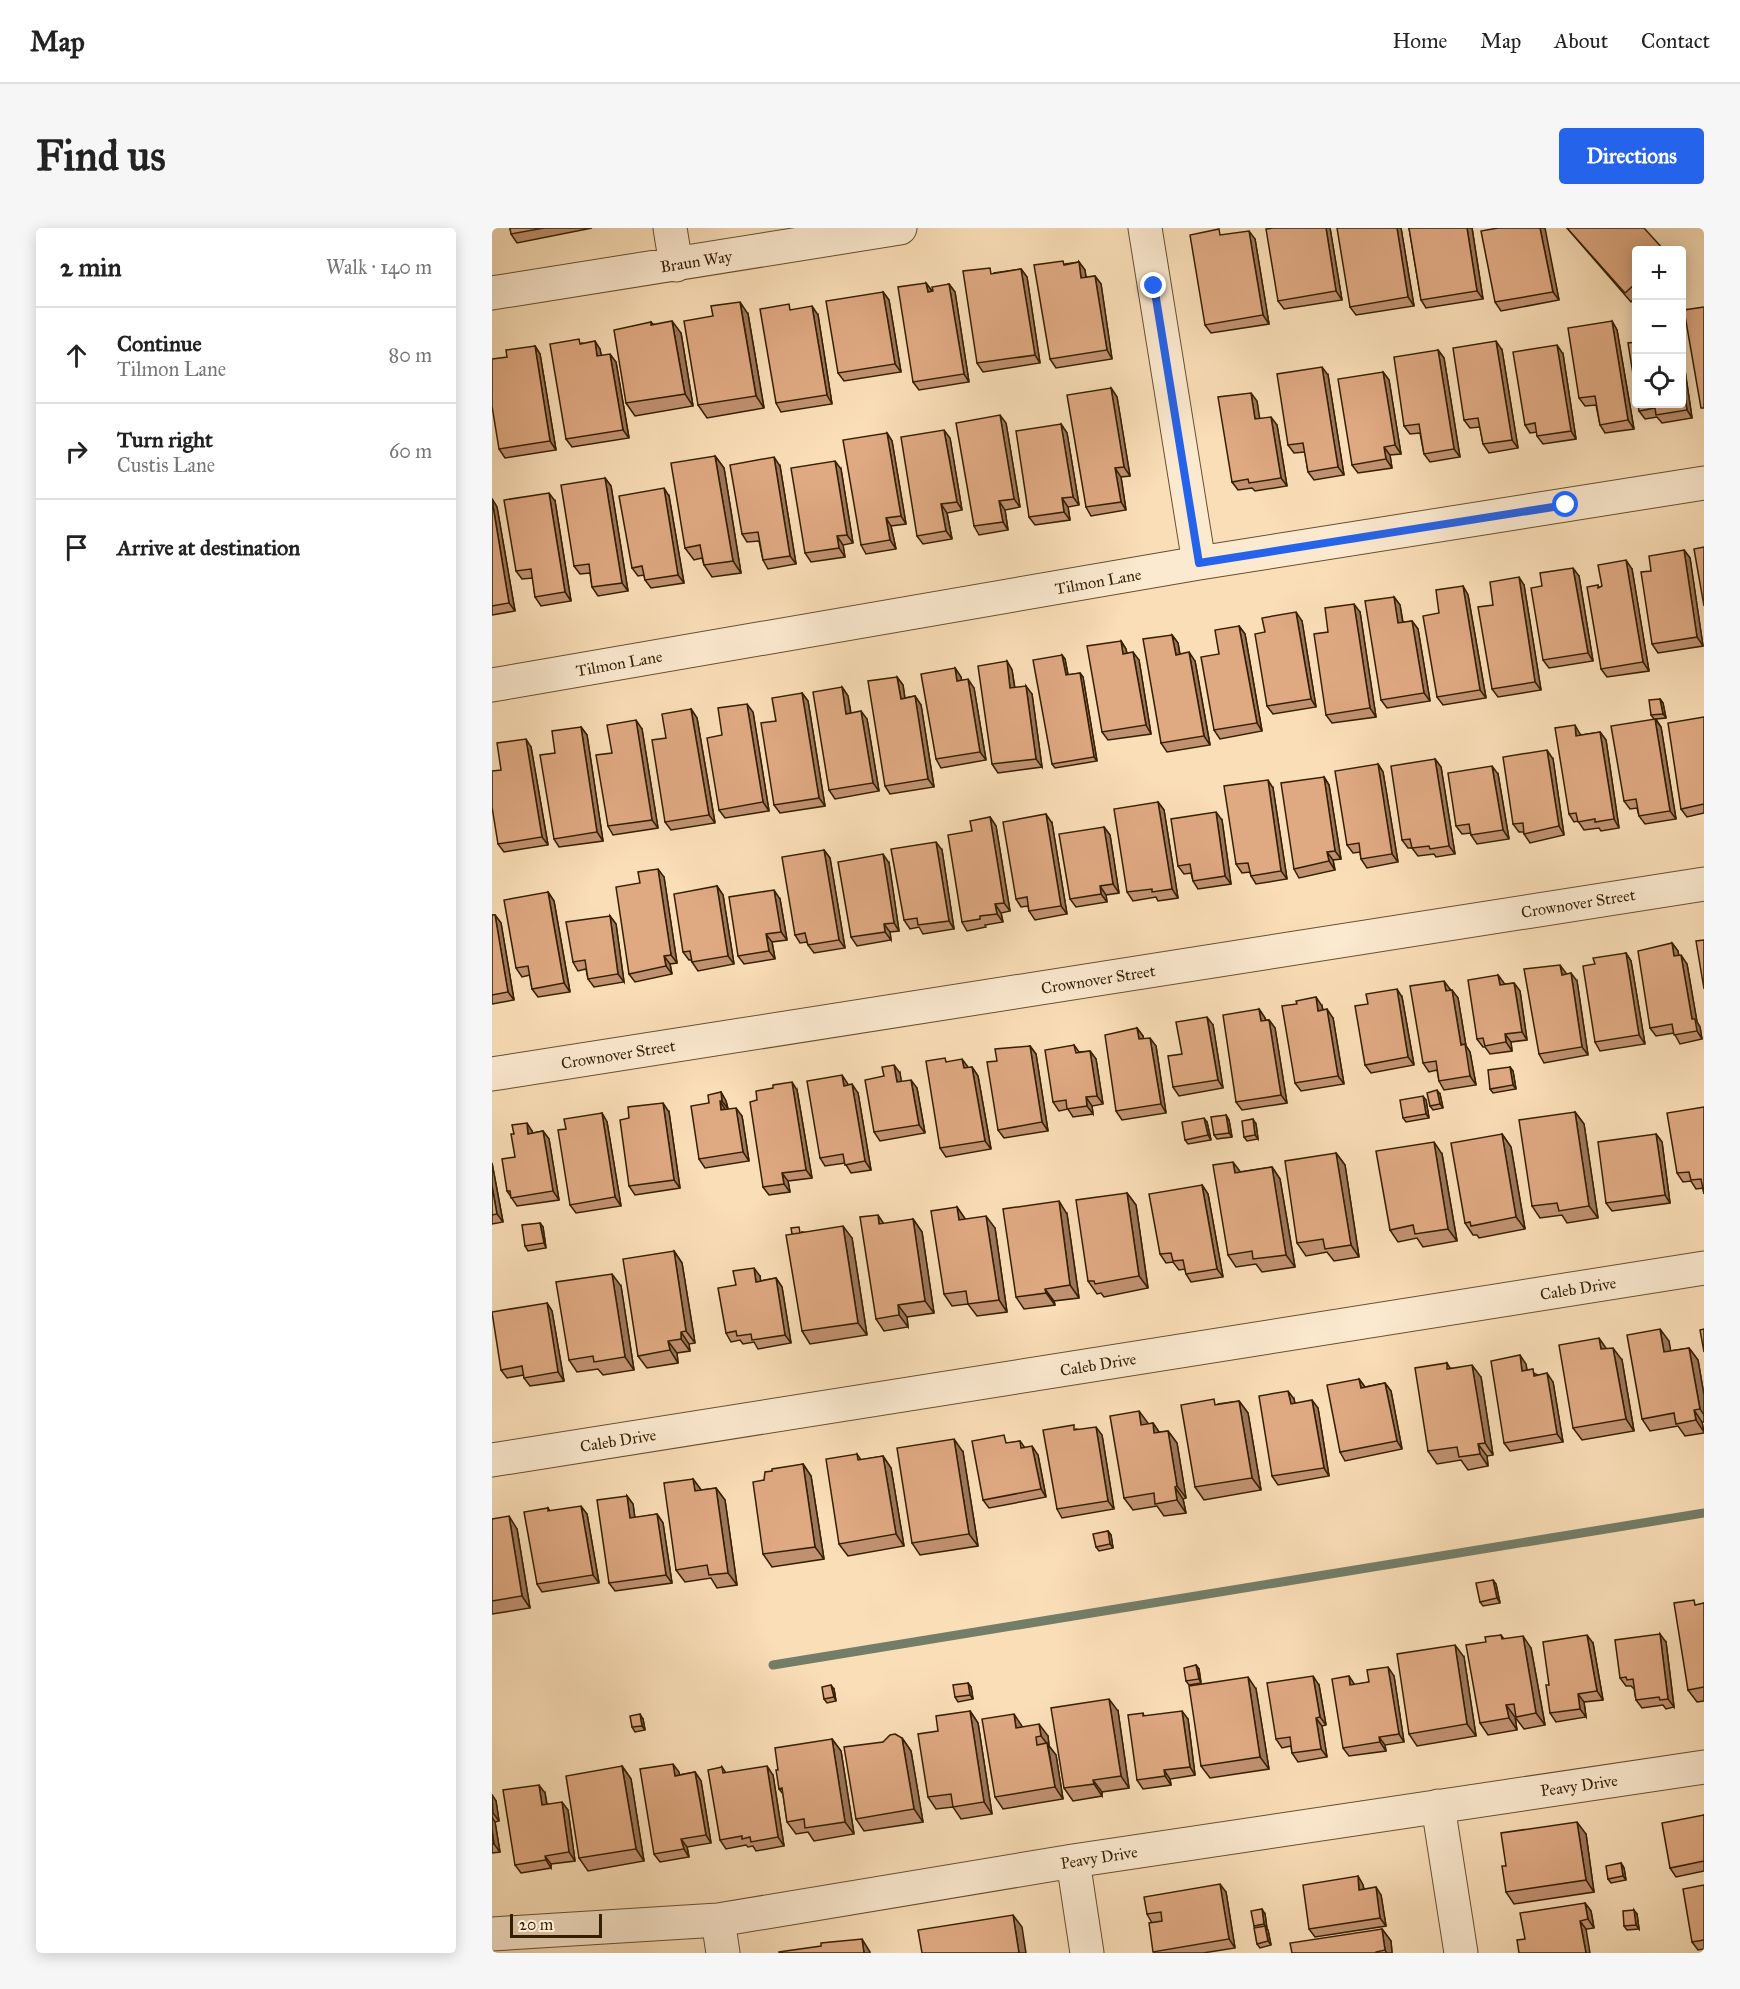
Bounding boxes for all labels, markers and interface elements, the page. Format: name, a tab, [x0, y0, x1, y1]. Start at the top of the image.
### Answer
text: Map	[30, 24, 85, 59]
text: Home	[1392, 28, 1447, 54]
text: Map	[1480, 28, 1521, 54]
text: About	[1554, 28, 1608, 54]
text: Contact	[1641, 28, 1710, 54]
button: Directions	[1559, 128, 1704, 184]
text: Find us	[36, 130, 166, 182]
street label: Braun Way	[659, 246, 734, 277]
map controls	[1632, 246, 1686, 408]
button: +	[1632, 246, 1686, 300]
text: 2 min	[60, 251, 121, 283]
text: Walk · 140 m	[326, 255, 432, 279]
route end	[1140, 272, 1166, 298]
button: −	[1632, 300, 1686, 354]
text: Continue	[117, 330, 202, 357]
icon: ahead	[60, 339, 93, 372]
text: 80 m	[389, 343, 432, 367]
button: locate	[1632, 354, 1686, 408]
text: Tilmon Lane	[117, 357, 226, 381]
text: Turn right	[117, 426, 213, 453]
icon: right	[60, 435, 93, 468]
text: 60 m	[389, 439, 432, 463]
text: Custis Lane	[117, 453, 215, 477]
route start	[1552, 491, 1578, 517]
icon: arrive	[60, 531, 93, 564]
text: Arrive at destination	[117, 534, 300, 561]
street label: Tilmon Lane	[1053, 565, 1143, 598]
street label: Tilmon Lane	[574, 647, 664, 680]
street label: Crownover Street	[1520, 885, 1637, 922]
street label: Crownover Street	[1040, 961, 1157, 998]
street label: Crownover Street	[560, 1036, 677, 1073]
street label: Caleb Drive	[1539, 1273, 1618, 1304]
street label: Caleb Drive	[1059, 1349, 1138, 1380]
street label: Caleb Drive	[579, 1425, 658, 1456]
street label: Peavy Drive	[1539, 1771, 1619, 1800]
street label: Peavy Drive	[1059, 1842, 1139, 1873]
scale bar	[510, 1911, 602, 1938]
text: 20 m	[519, 1915, 553, 1934]

